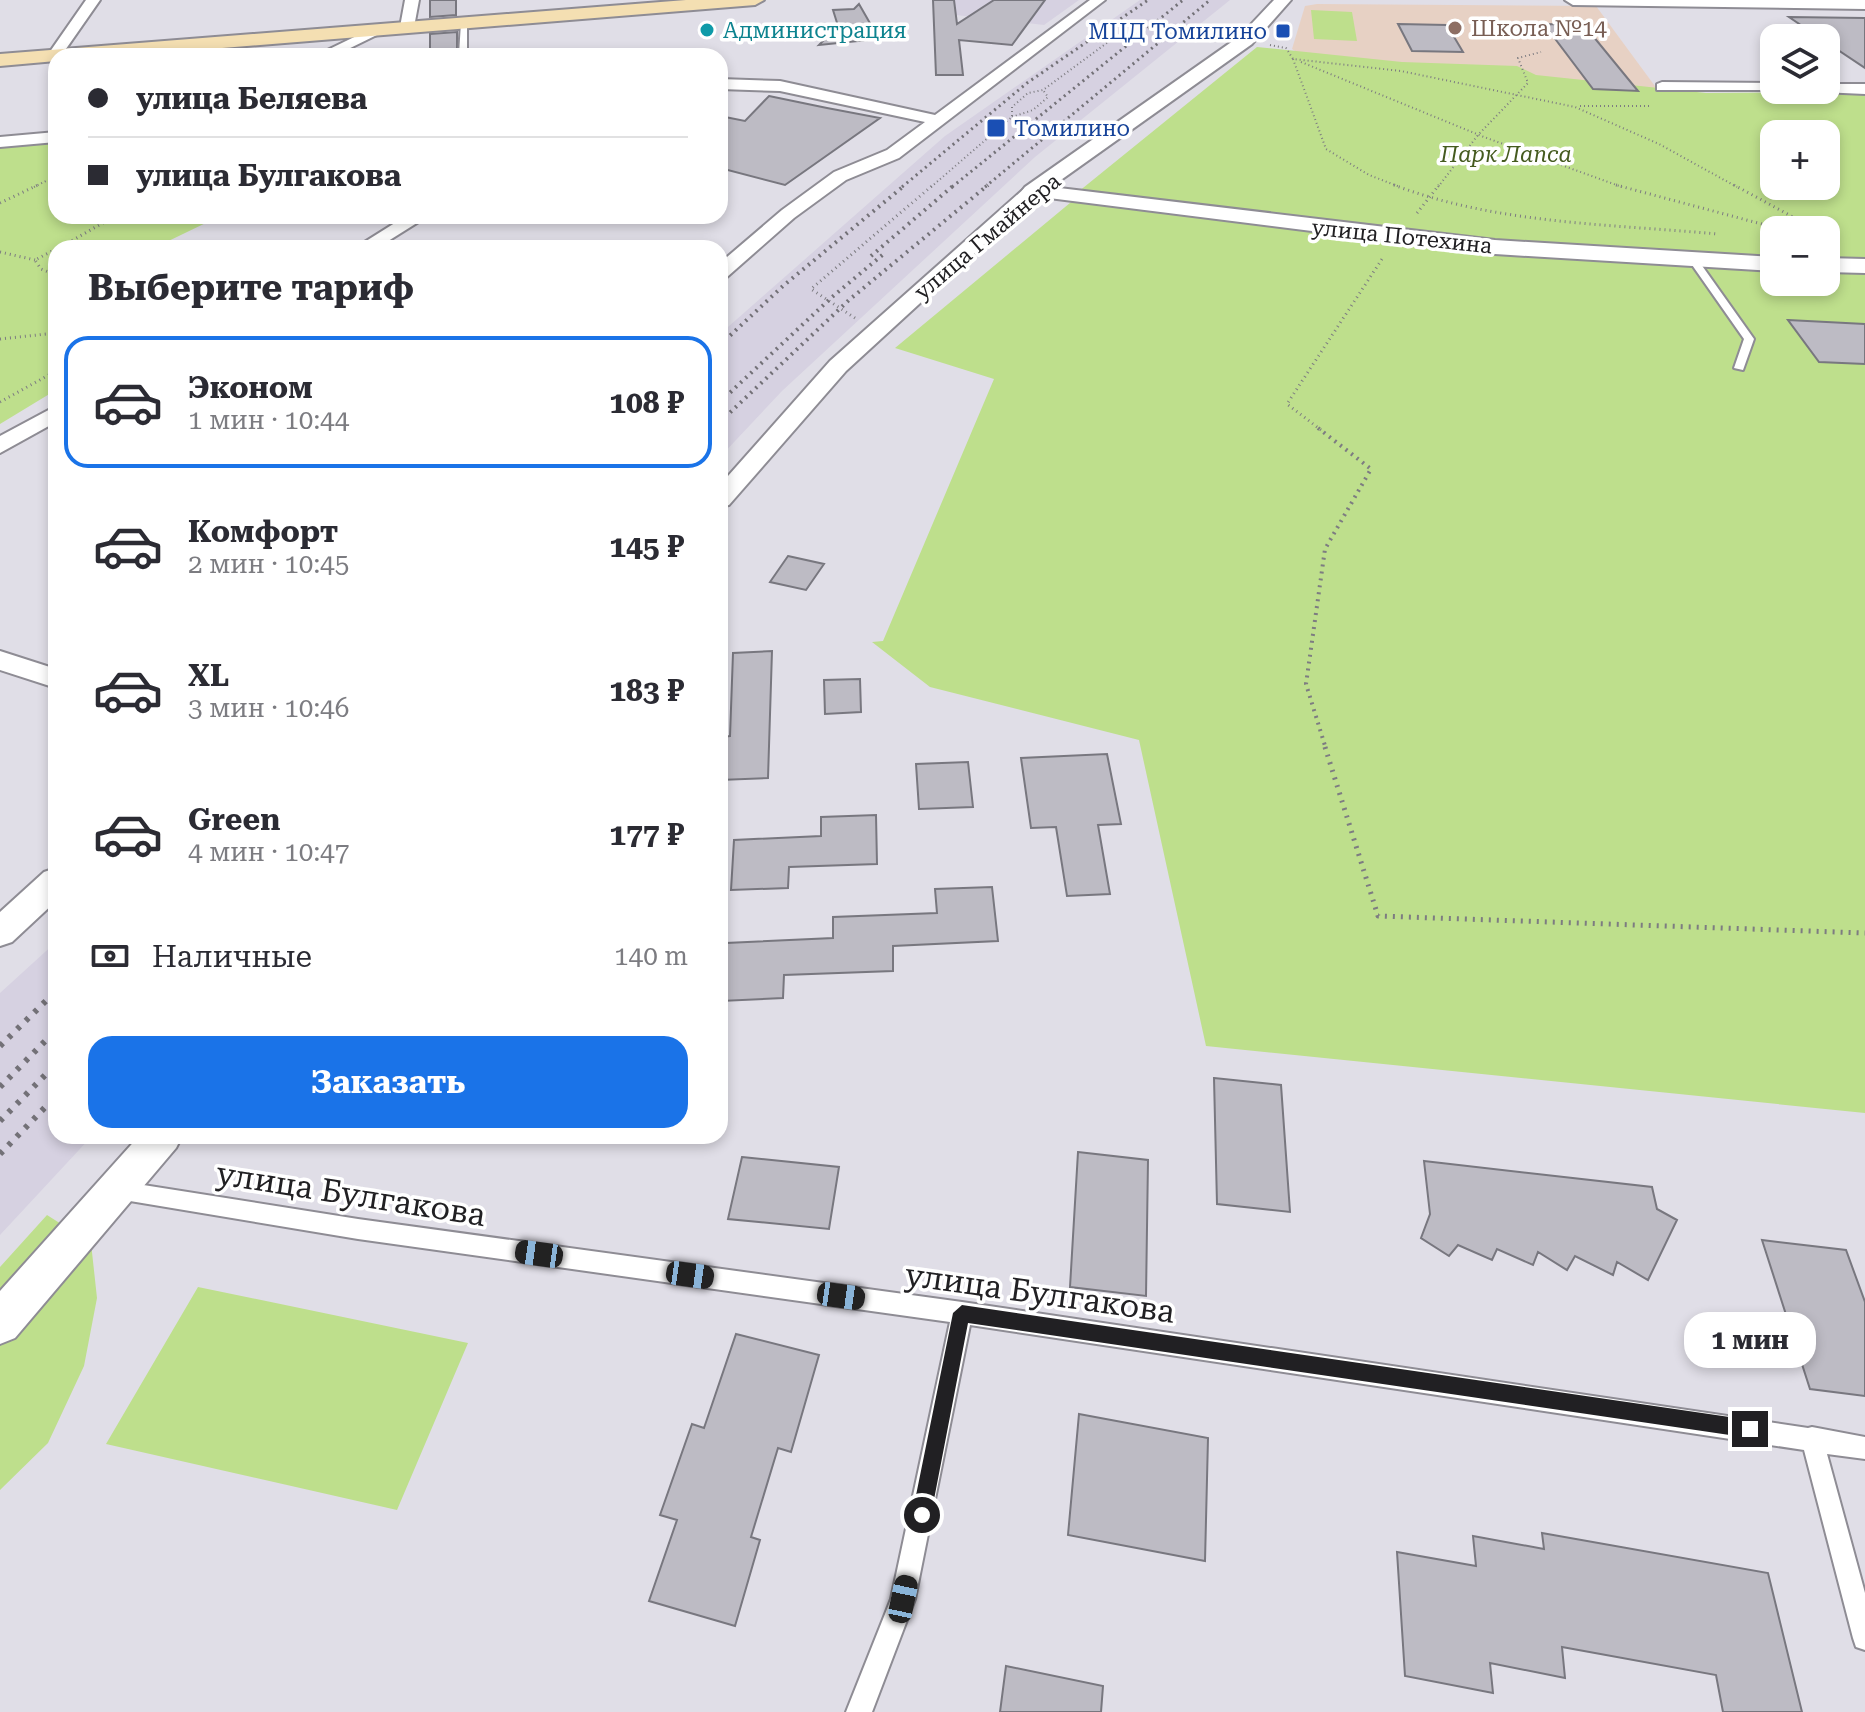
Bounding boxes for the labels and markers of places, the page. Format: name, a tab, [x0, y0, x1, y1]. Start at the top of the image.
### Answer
place label: Школа №14	[1471, 16, 1607, 41]
place label: Администрация	[723, 18, 907, 43]
place label: МЦД Томилино	[1088, 19, 1267, 44]
marker: Школа №14	[1446, 19, 1464, 37]
marker: Администрация	[698, 21, 716, 39]
marker: МЦД Томилино	[1274, 22, 1292, 40]
place label: Томилино	[1014, 116, 1130, 141]
marker: Томилино	[985, 117, 1007, 139]

